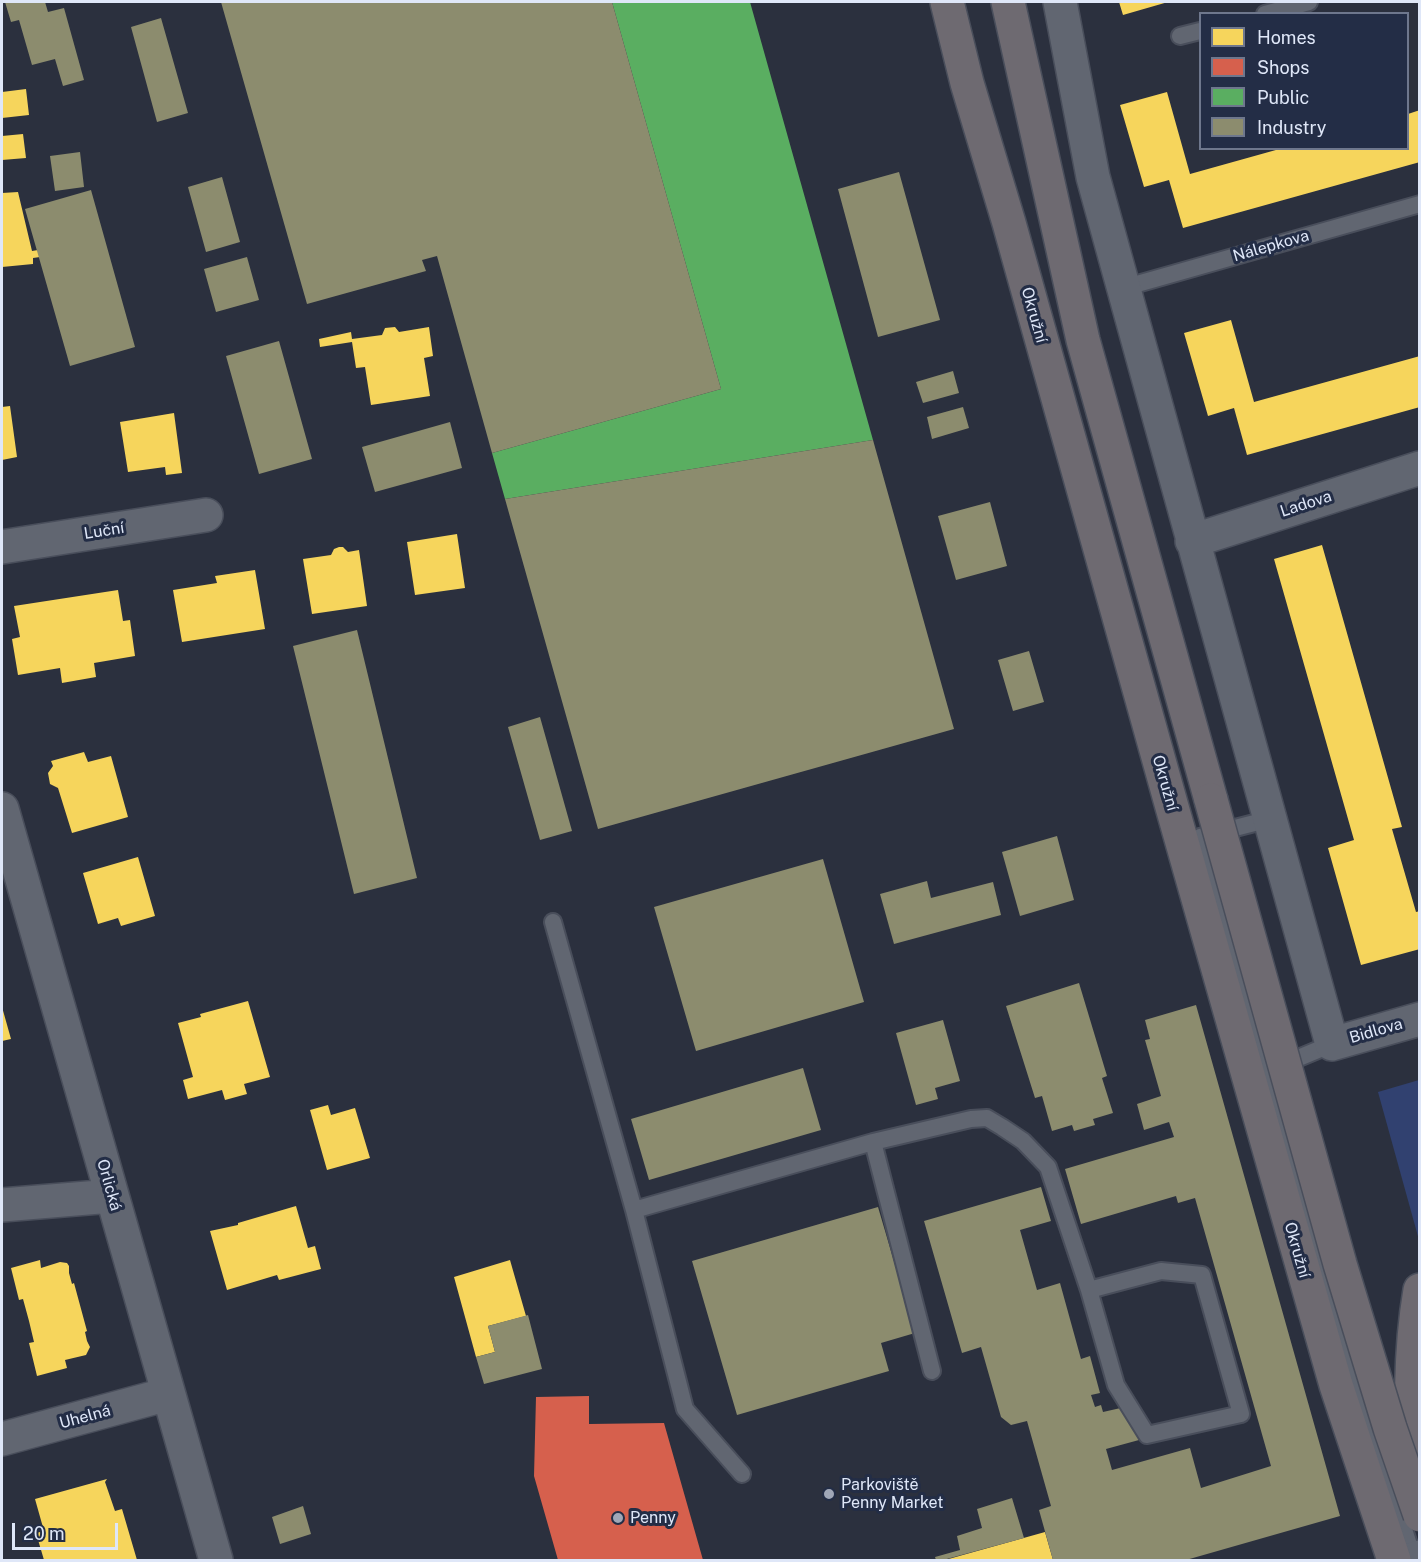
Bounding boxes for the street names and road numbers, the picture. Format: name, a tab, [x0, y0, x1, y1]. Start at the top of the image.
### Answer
street label: Nálepkova	[1231, 226, 1311, 266]
street label: Okružní	[1017, 285, 1051, 345]
street label: Ladova	[1278, 487, 1334, 521]
street label: Luční	[83, 518, 125, 544]
street label: Okružní	[1148, 753, 1182, 813]
street label: Bidlova	[1347, 1014, 1405, 1048]
street label: Orlická	[92, 1157, 126, 1213]
street label: Okružní	[1280, 1220, 1314, 1280]
street label: Uhelná	[57, 1401, 113, 1433]

